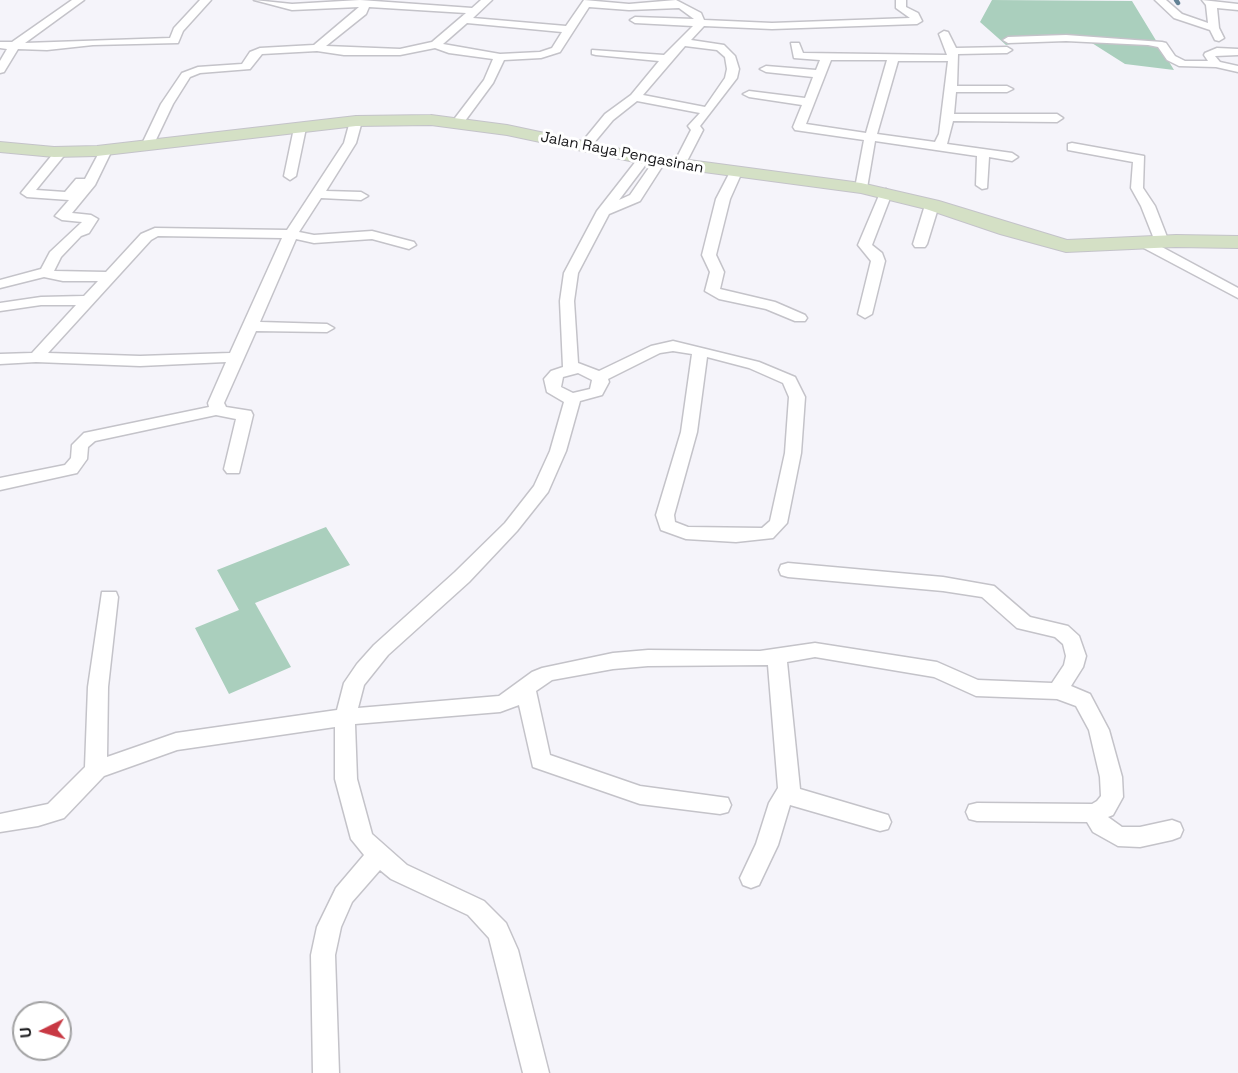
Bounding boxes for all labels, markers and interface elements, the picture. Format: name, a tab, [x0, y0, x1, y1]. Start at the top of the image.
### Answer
street label: Jalan Raya Pengasinan	[539, 128, 705, 178]
north arrow	[12, 1001, 72, 1061]
text: U	[15, 1026, 36, 1039]

